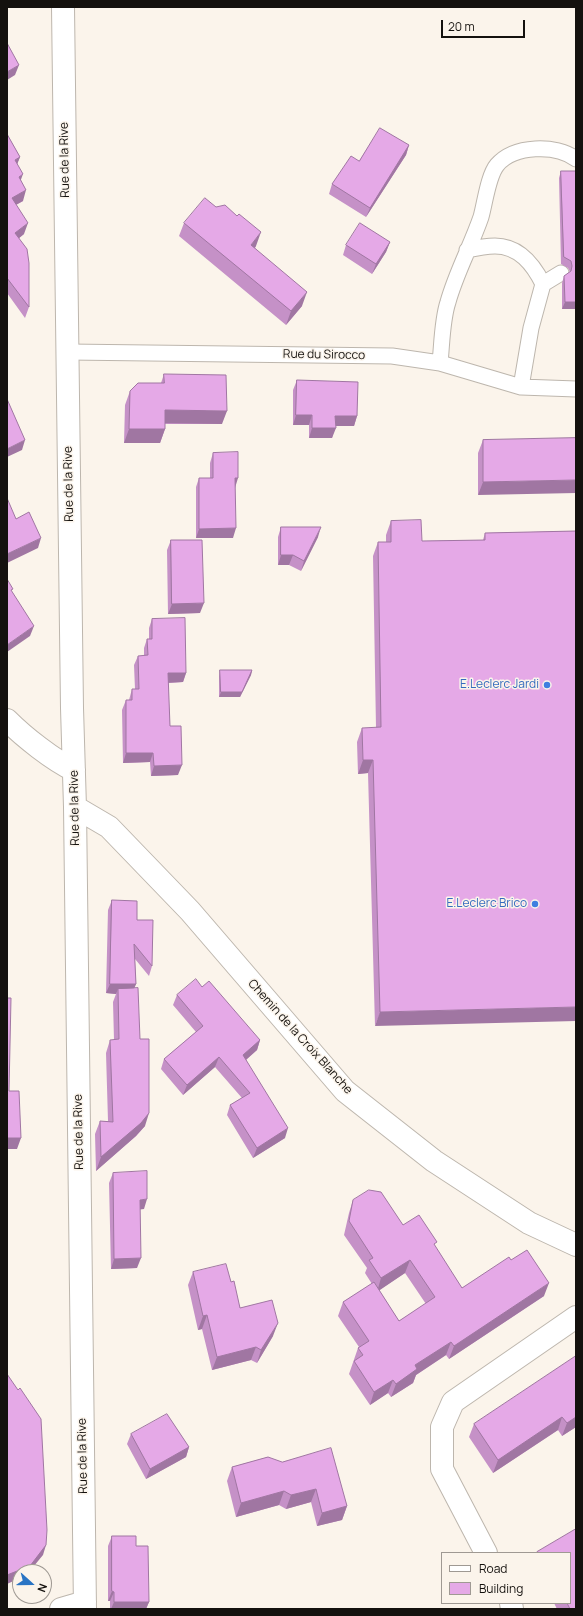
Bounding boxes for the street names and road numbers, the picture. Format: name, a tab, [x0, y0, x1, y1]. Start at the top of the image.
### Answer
street label: Rue de la Rive	[57, 122, 73, 198]
street label: Rue du Sirocco	[283, 347, 365, 363]
street label: Rue de la Rive	[61, 446, 77, 522]
street label: Rue de la Rive	[67, 770, 83, 846]
street label: Chemin de la Croix Blanche	[245, 977, 355, 1097]
street label: Rue de la Rive	[71, 1094, 87, 1170]
street label: Rue de la Rive	[75, 1418, 91, 1494]

